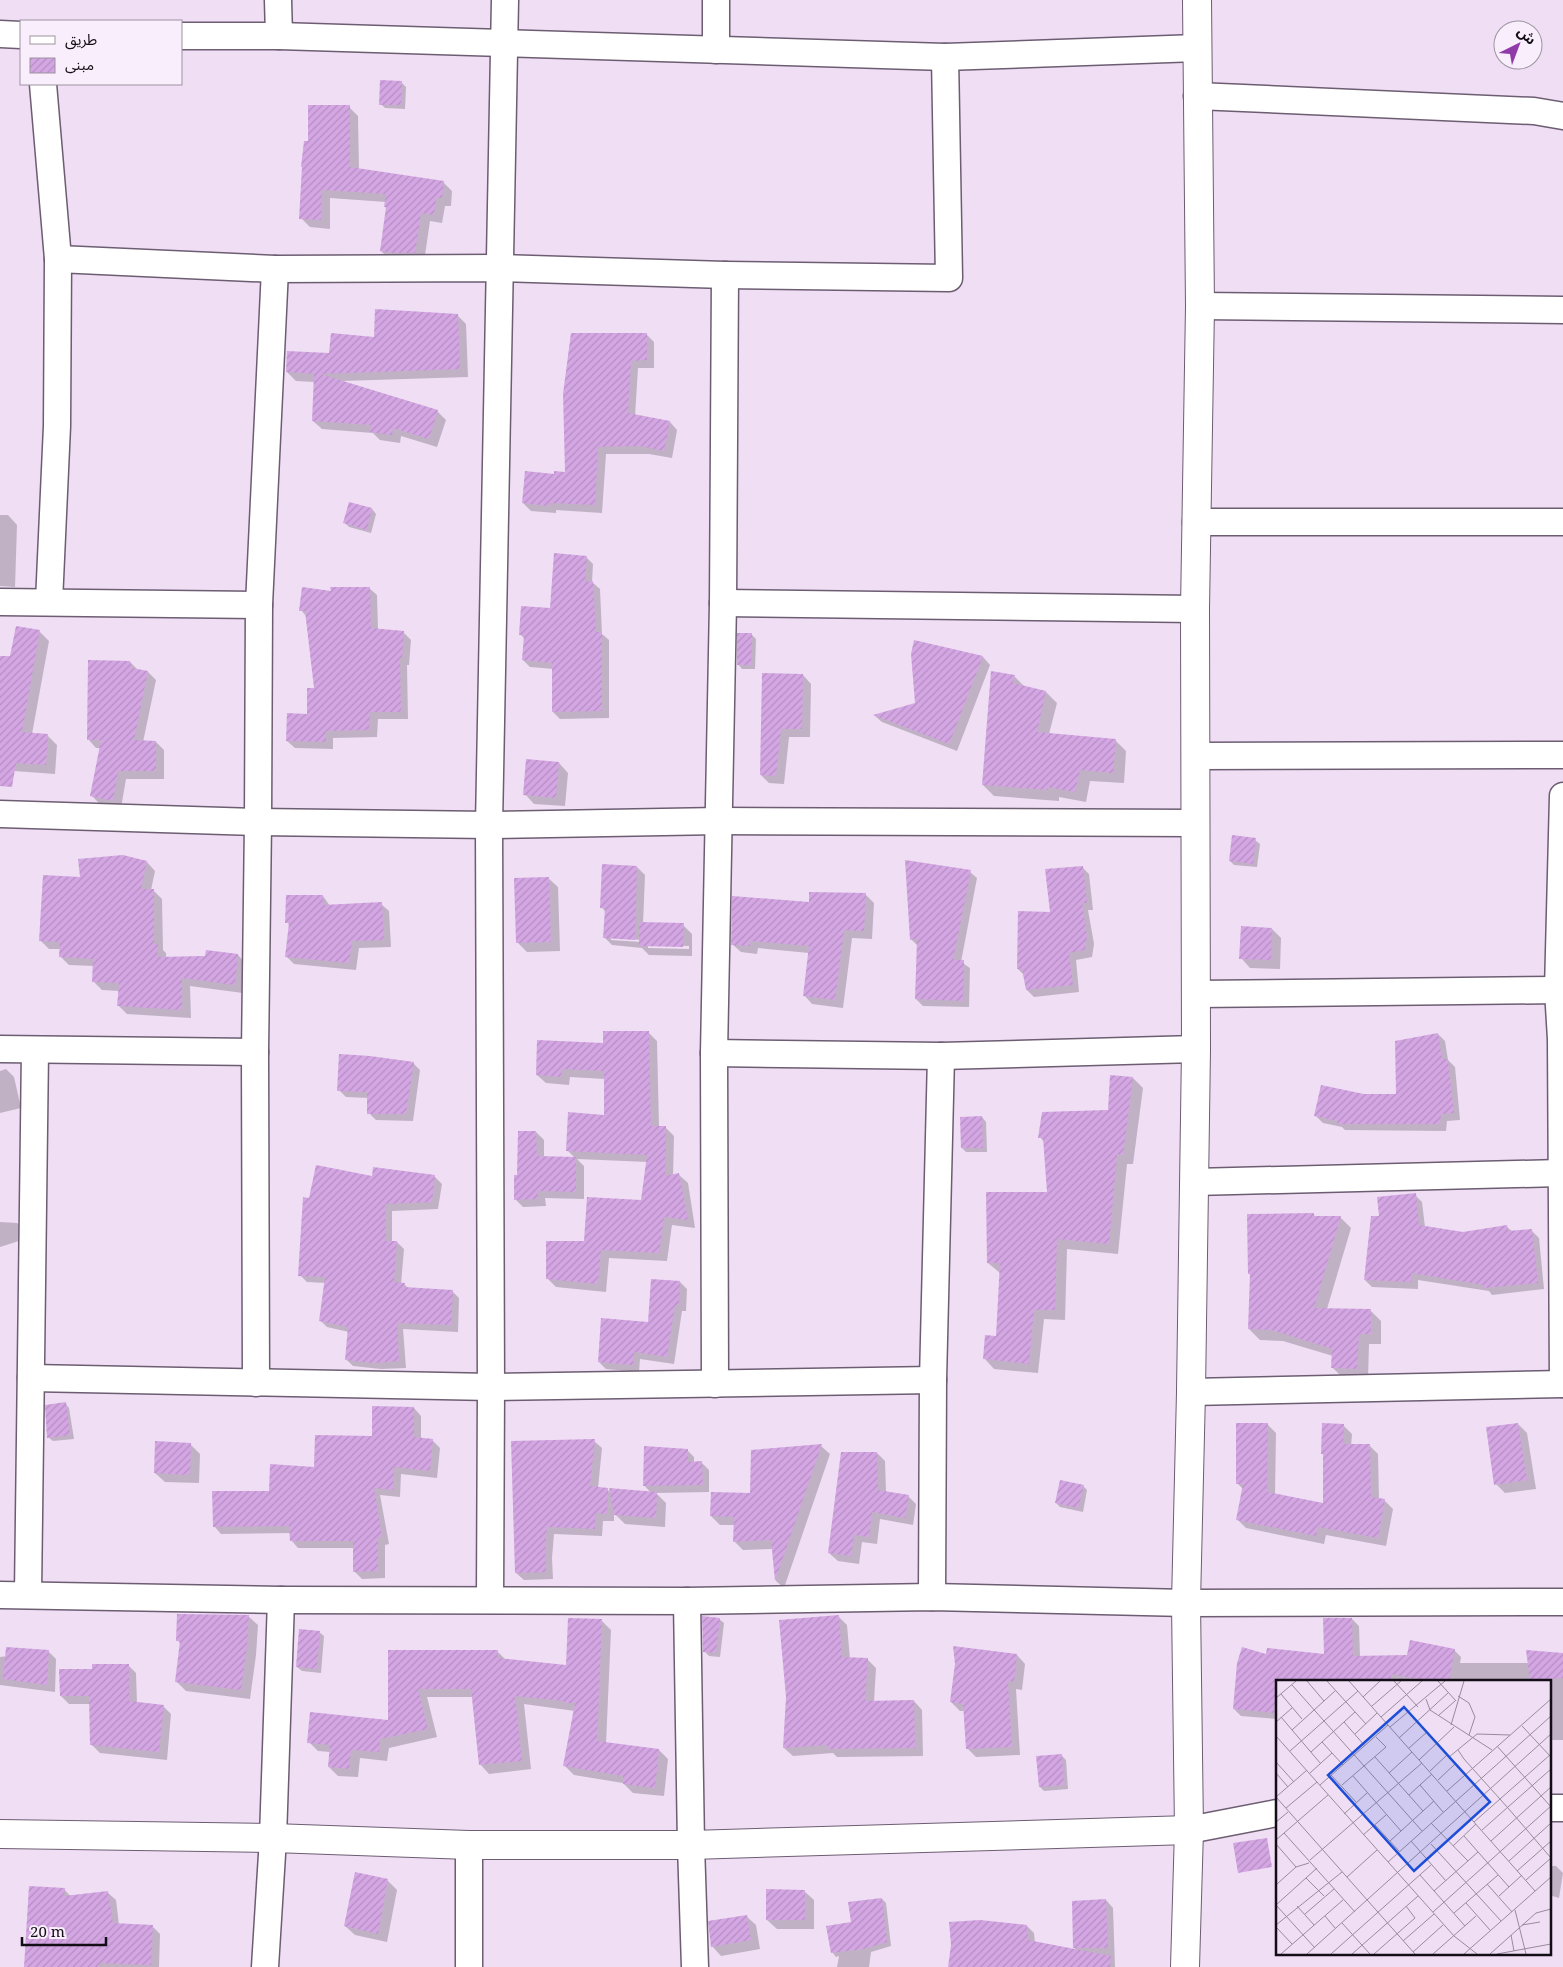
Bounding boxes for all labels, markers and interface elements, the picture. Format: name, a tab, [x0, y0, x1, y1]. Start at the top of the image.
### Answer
legend	[20, 20, 182, 85]
north arrow	[1493, 20, 1543, 70]
text: ش	[1514, 21, 1541, 48]
text: طريق	[65, 29, 97, 50]
text: مبنى	[65, 54, 94, 74]
inset map	[1276, 1680, 1550, 1954]
scale bar	[22, 1914, 106, 1946]
text: 20 m	[30, 1921, 65, 1941]

